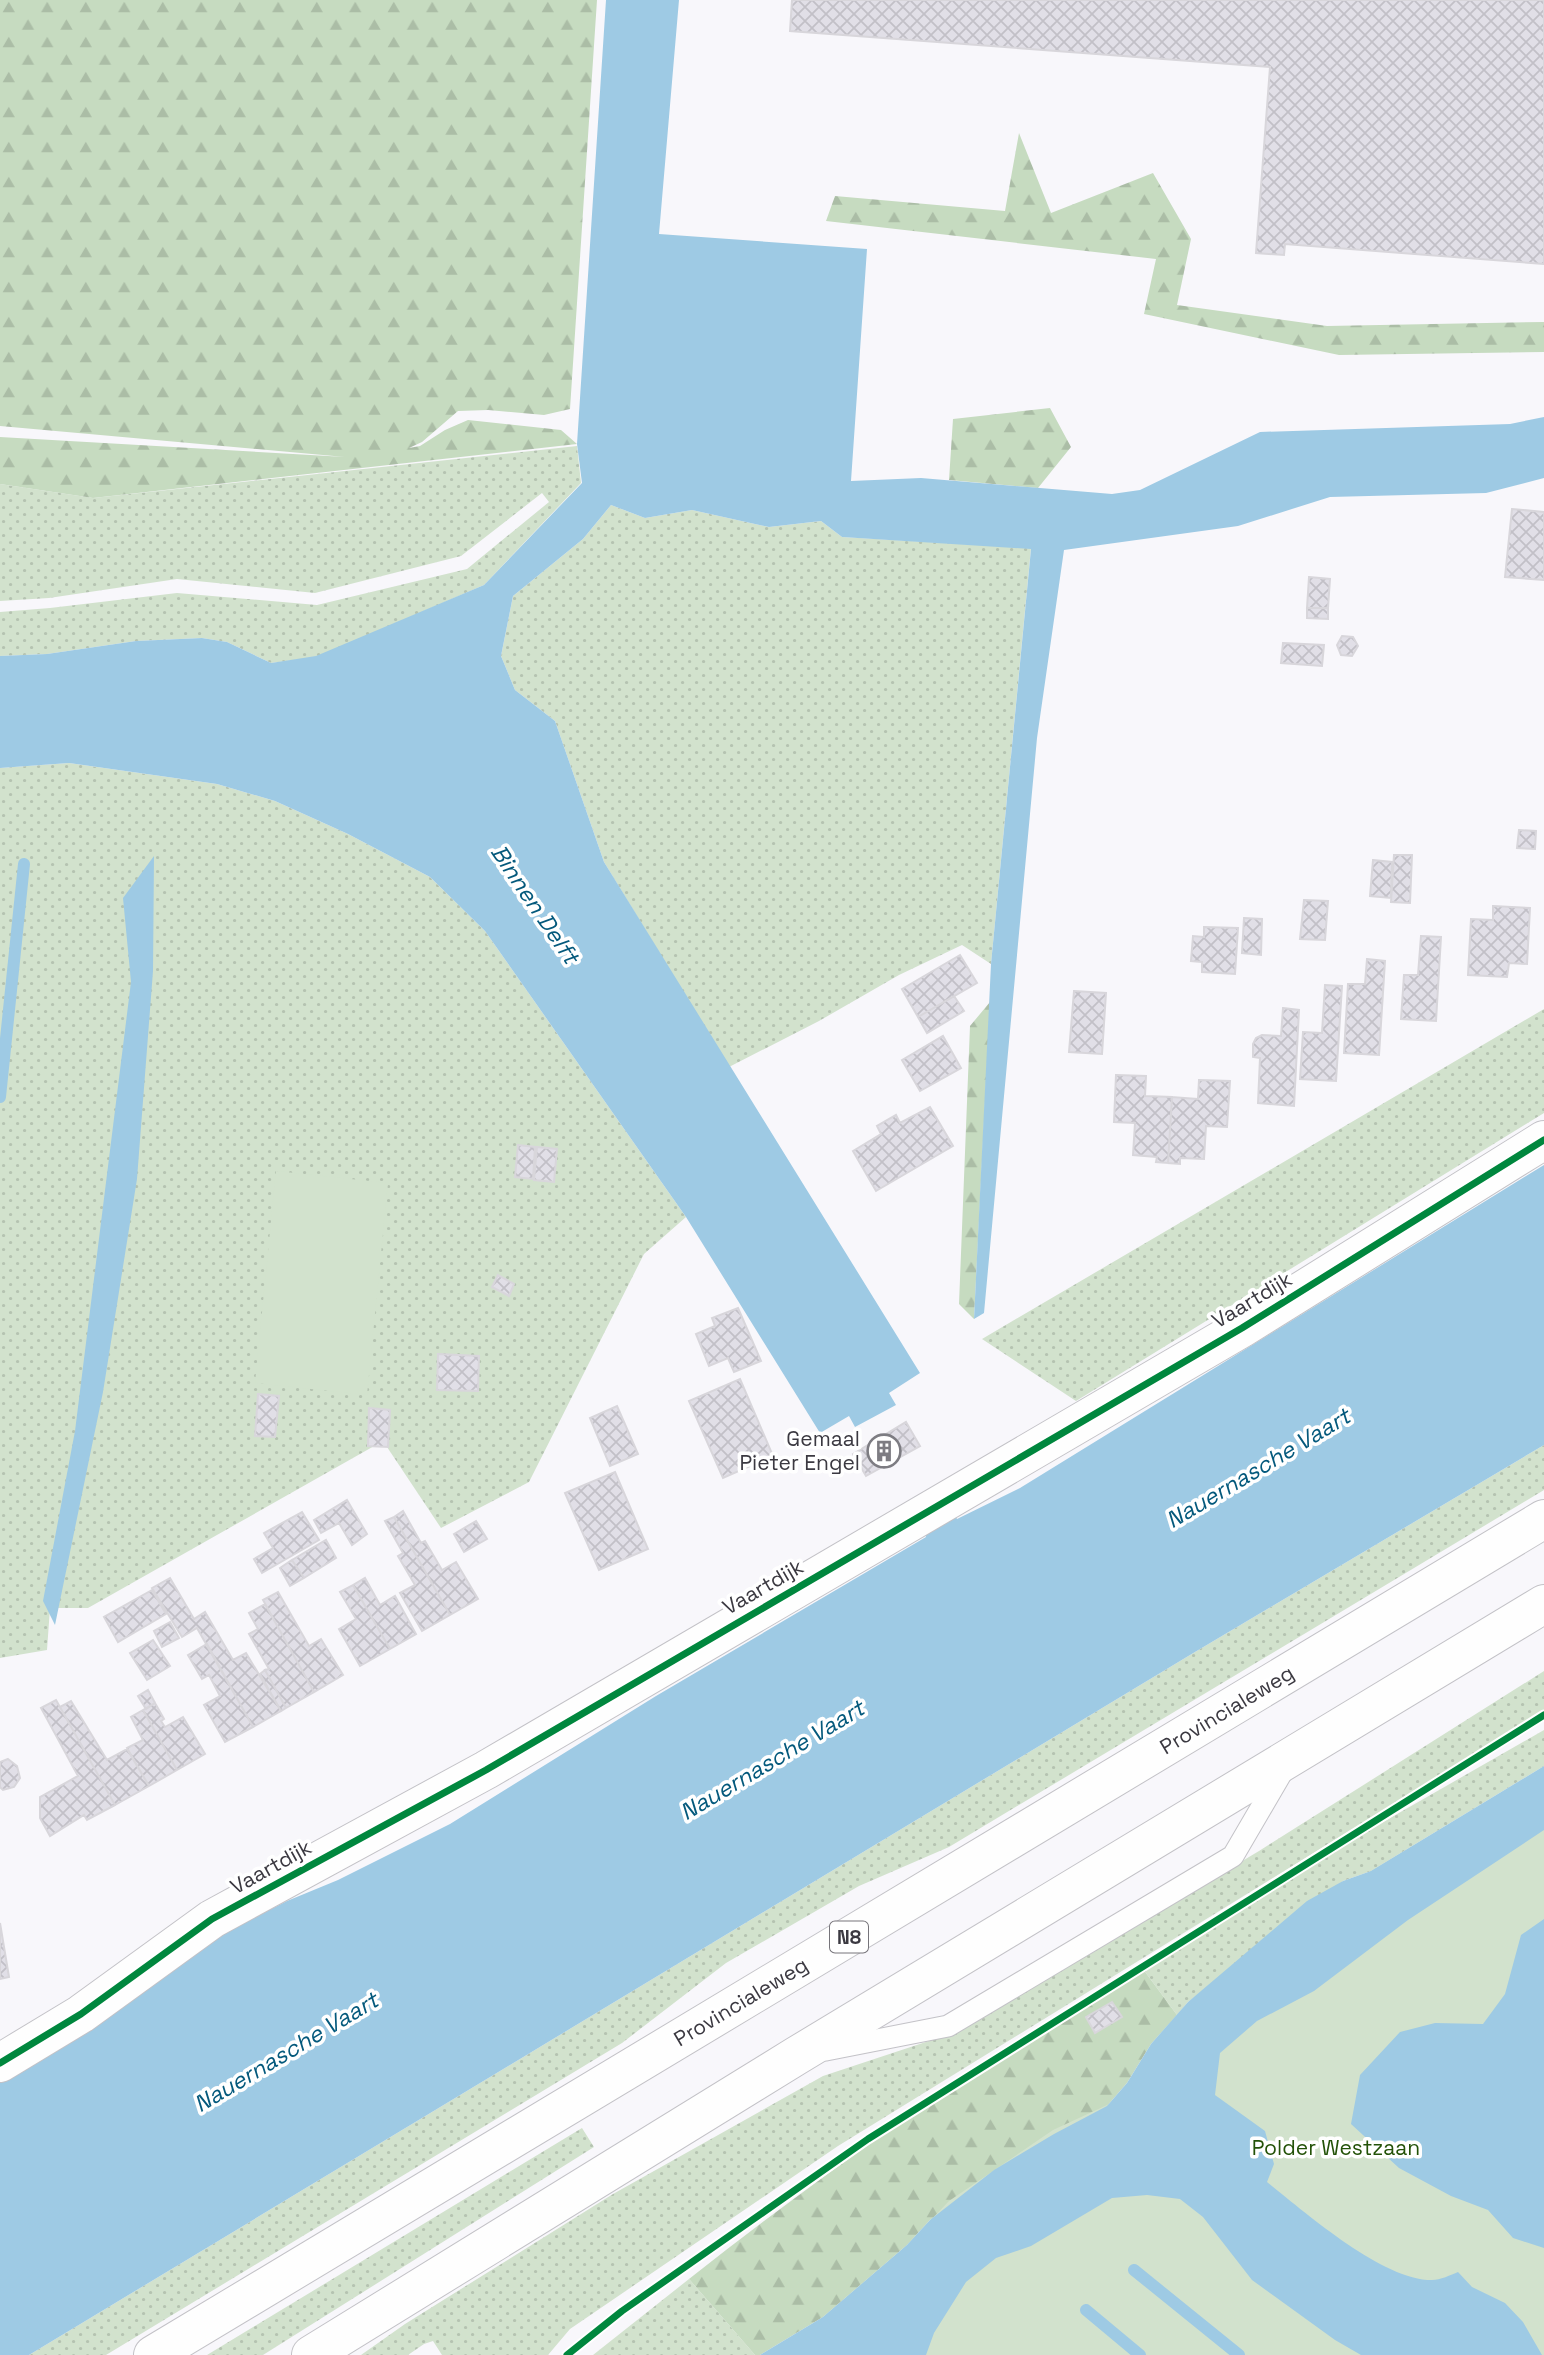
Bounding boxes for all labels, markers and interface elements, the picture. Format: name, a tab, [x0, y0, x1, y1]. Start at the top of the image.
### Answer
water label: Binnen Delft	[484, 839, 587, 971]
street label: Vaartdijk	[1207, 1265, 1297, 1334]
water label: Nauernasche Vaart	[1160, 1400, 1358, 1535]
place label: Gemaal Pieter Engel	[739, 1425, 860, 1476]
building icon: Gemaal Pieter Engel	[865, 1432, 903, 1470]
street label: Vaartdijk	[718, 1553, 808, 1620]
street label: Provincialeweg	[1155, 1659, 1299, 1760]
water label: Nauernasche Vaart	[674, 1692, 872, 1827]
street label: Vaartdijk	[225, 1833, 316, 1900]
road number: N8	[830, 1922, 868, 1952]
street label: Provincialeweg	[669, 1951, 813, 2052]
water label: Nauernasche Vaart	[188, 1984, 386, 2119]
park label: Polder Westzaan	[1252, 2134, 1420, 2161]

